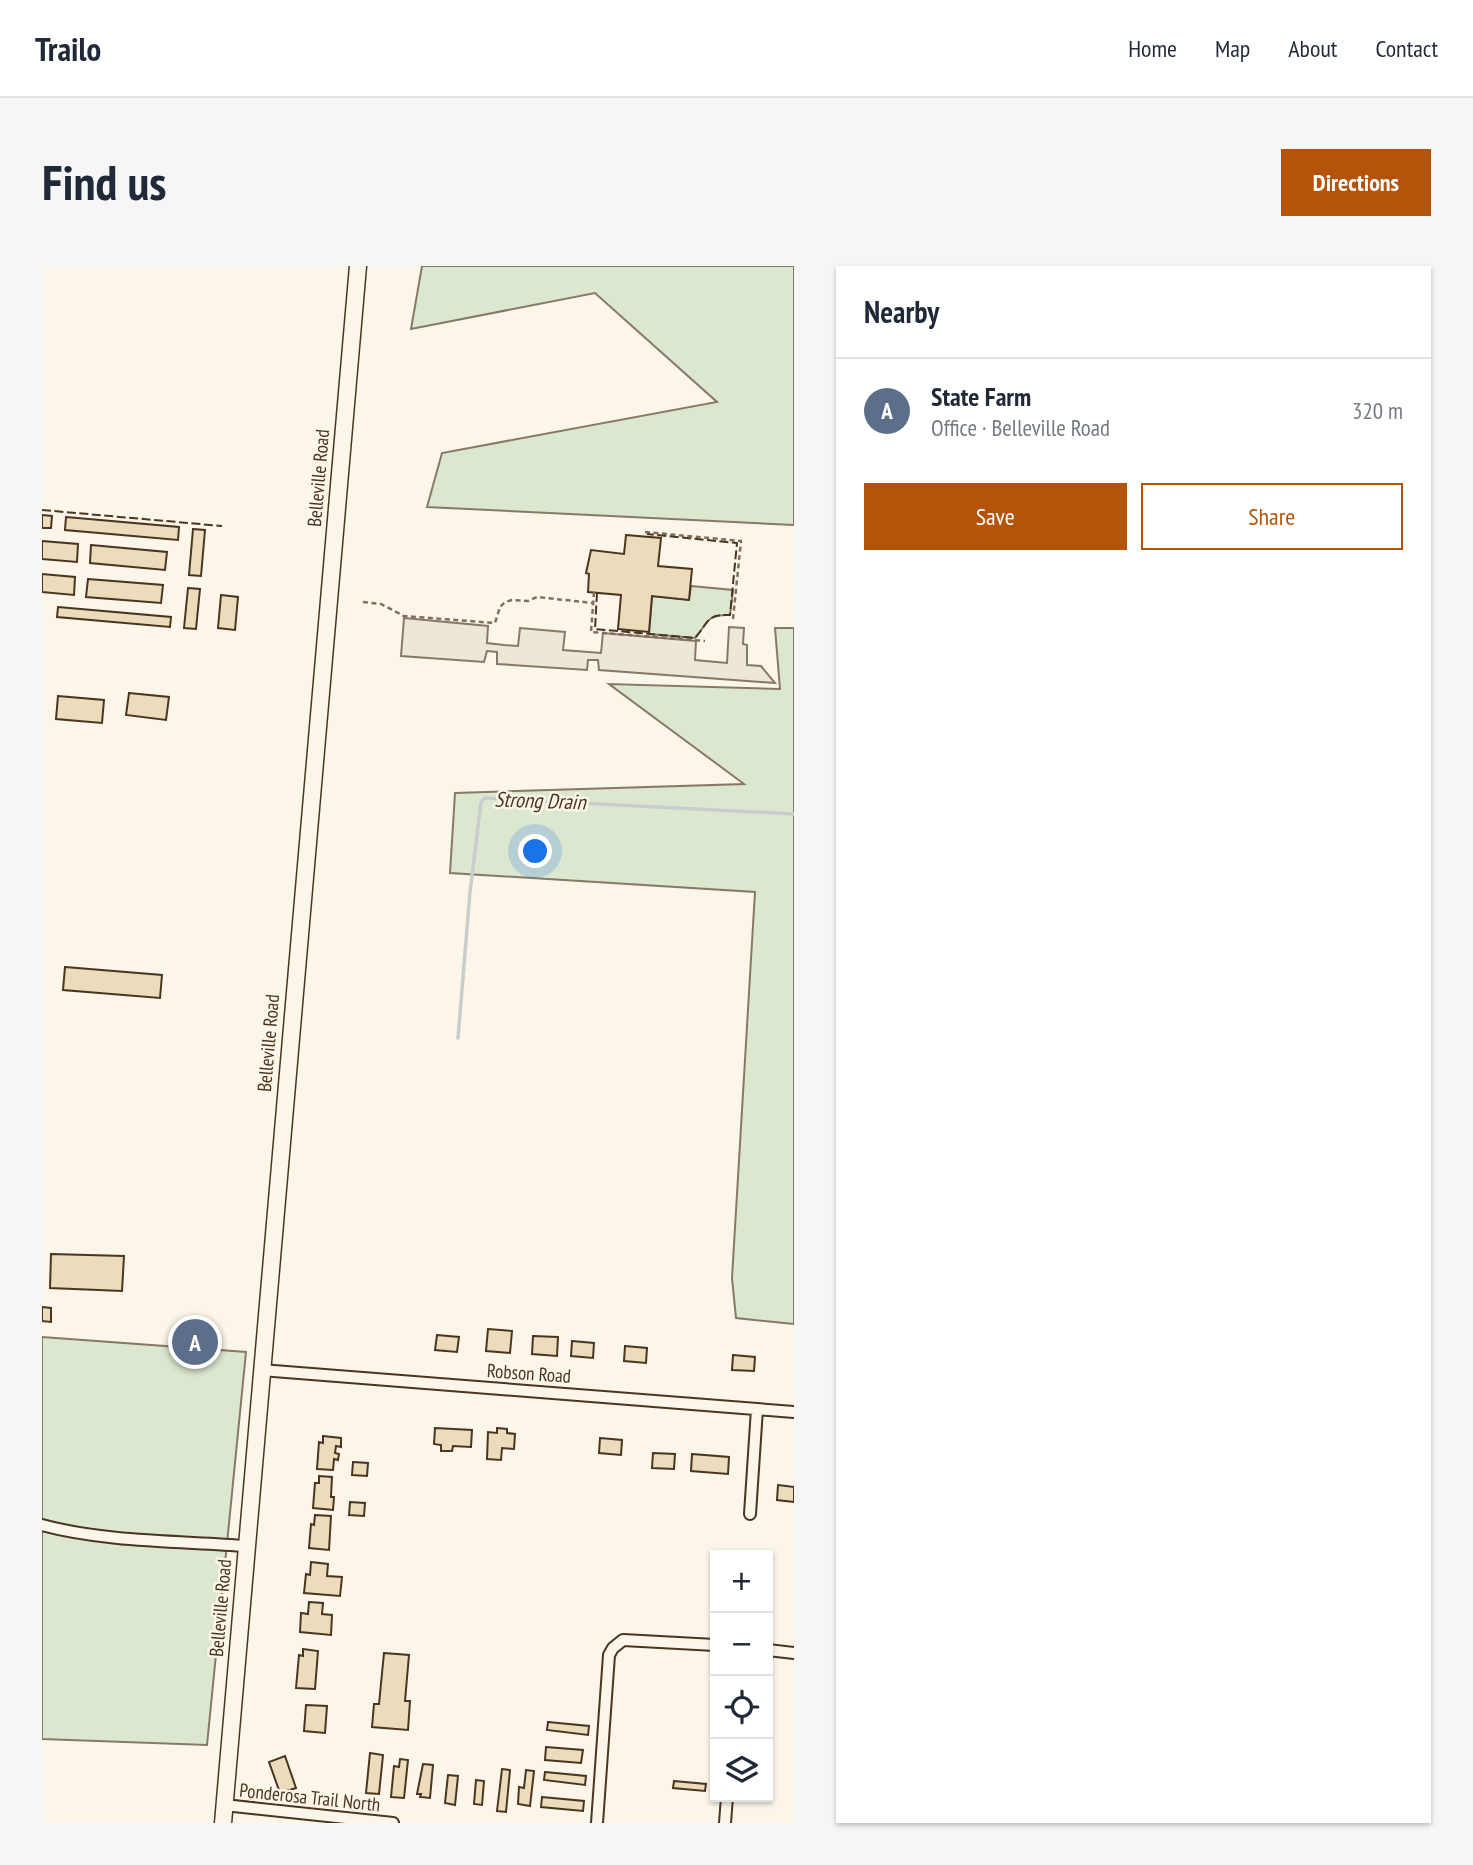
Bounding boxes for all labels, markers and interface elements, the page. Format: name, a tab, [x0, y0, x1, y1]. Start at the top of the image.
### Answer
text: Trailo	[35, 27, 101, 70]
text: Home	[1128, 33, 1177, 64]
text: Map	[1215, 33, 1250, 64]
text: About	[1288, 33, 1337, 64]
text: Contact	[1375, 33, 1438, 64]
button: Directions	[1281, 149, 1431, 216]
text: Find us	[42, 150, 166, 214]
text: Nearby	[864, 292, 939, 331]
text: State Farm	[931, 380, 1031, 413]
text: A	[881, 396, 893, 425]
text: 320 m	[1352, 396, 1403, 425]
text: Office · Belleville Road	[931, 413, 1110, 442]
street label: Belleville Road	[302, 428, 334, 528]
button: Save	[864, 483, 1127, 550]
button: Share	[1141, 483, 1403, 550]
water label: Strong Drain	[494, 785, 588, 816]
your location	[518, 834, 552, 868]
street label: Belleville Road	[252, 993, 284, 1093]
pin: A	[172, 1316, 218, 1368]
street label: Robson Road	[486, 1358, 572, 1388]
map controls	[710, 1550, 773, 1802]
button: +	[710, 1550, 773, 1613]
street label: Belleville Road	[204, 1558, 236, 1658]
button: −	[710, 1613, 773, 1676]
button: locate	[710, 1676, 773, 1739]
button: layers	[710, 1739, 773, 1802]
street label: Ponderosa Trail North	[238, 1778, 382, 1816]

